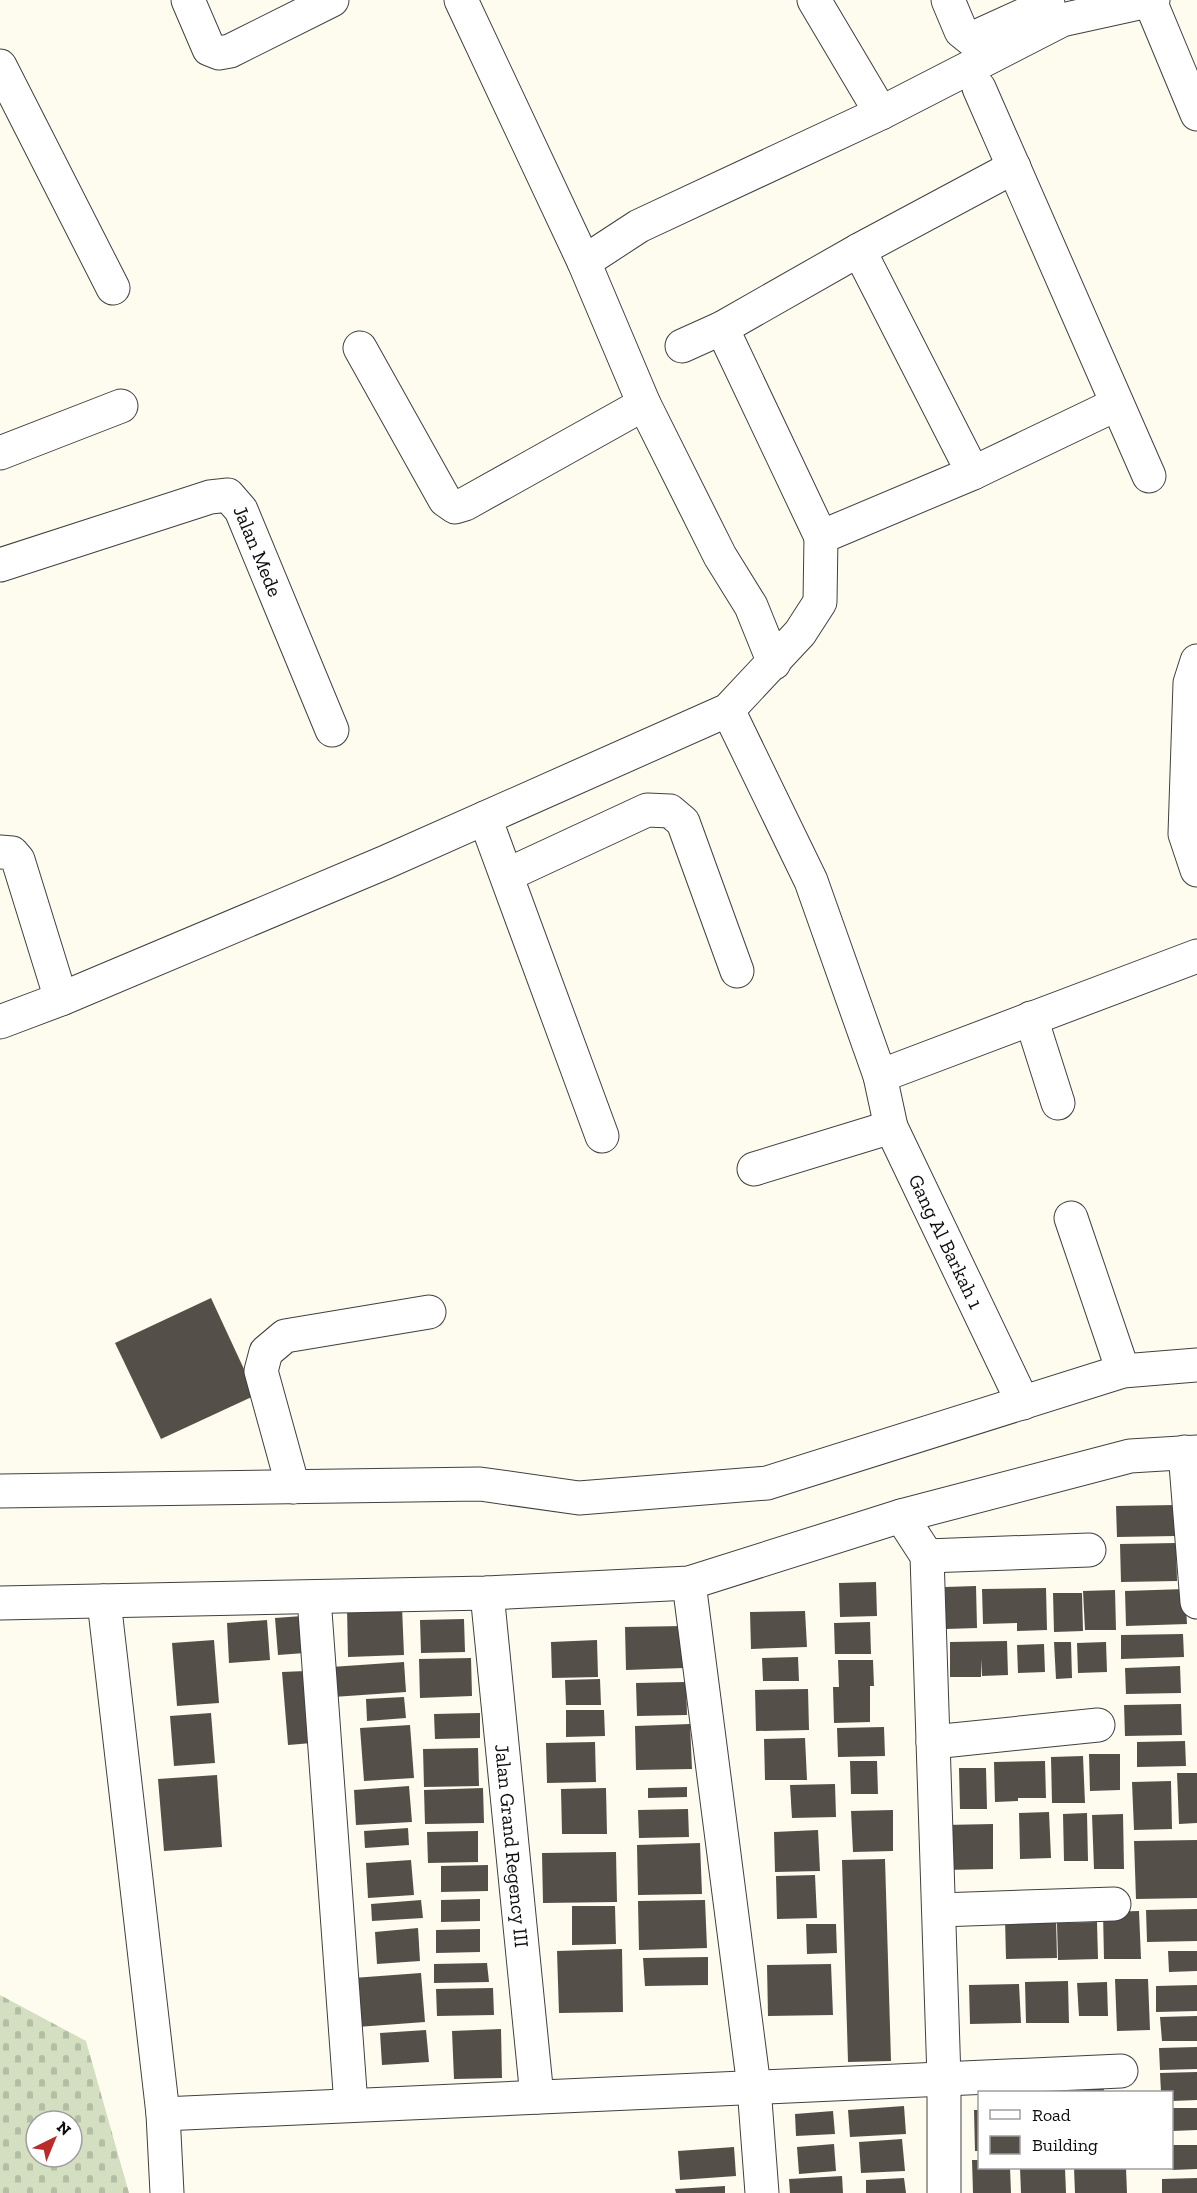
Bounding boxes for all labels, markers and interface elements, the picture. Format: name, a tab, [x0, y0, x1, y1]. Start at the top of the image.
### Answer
street label: Jalan Mede	[228, 502, 287, 600]
street label: Gang Al Barkah 1	[903, 1170, 988, 1313]
street label: Jalan Grand Regency III	[490, 1743, 534, 1949]
legend	[978, 2091, 1173, 2169]
text: Road	[1032, 2104, 1071, 2126]
north arrow	[24, 2109, 84, 2169]
text: N	[53, 2117, 75, 2139]
text: Building	[1032, 2134, 1098, 2156]

